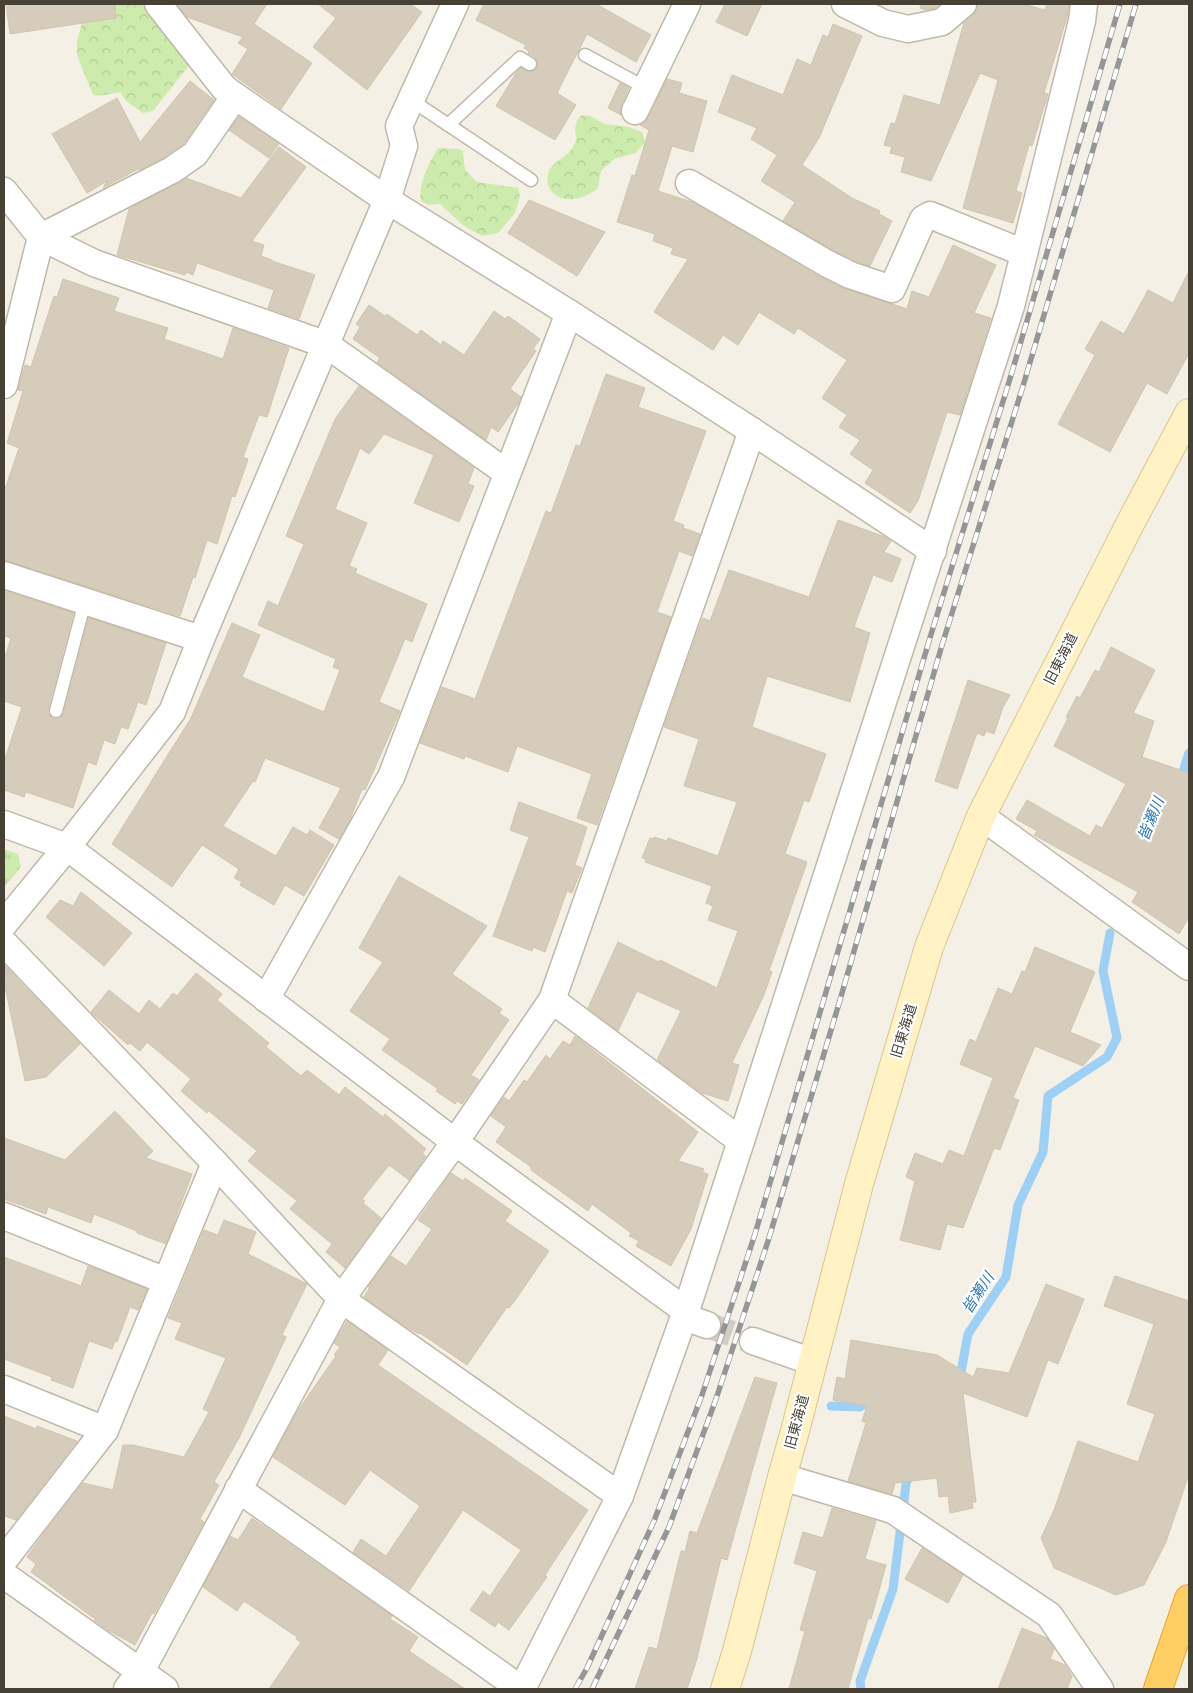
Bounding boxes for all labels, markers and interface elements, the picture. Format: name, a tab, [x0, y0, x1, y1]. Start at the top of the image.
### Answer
street label: 旧東海道	[1040, 630, 1082, 688]
water label: 皆瀬川	[1133, 793, 1169, 844]
street label: 旧東海道	[887, 1001, 921, 1061]
water label: 皆瀬川	[957, 1267, 1000, 1317]
street label: 旧東海道	[781, 1392, 813, 1452]

